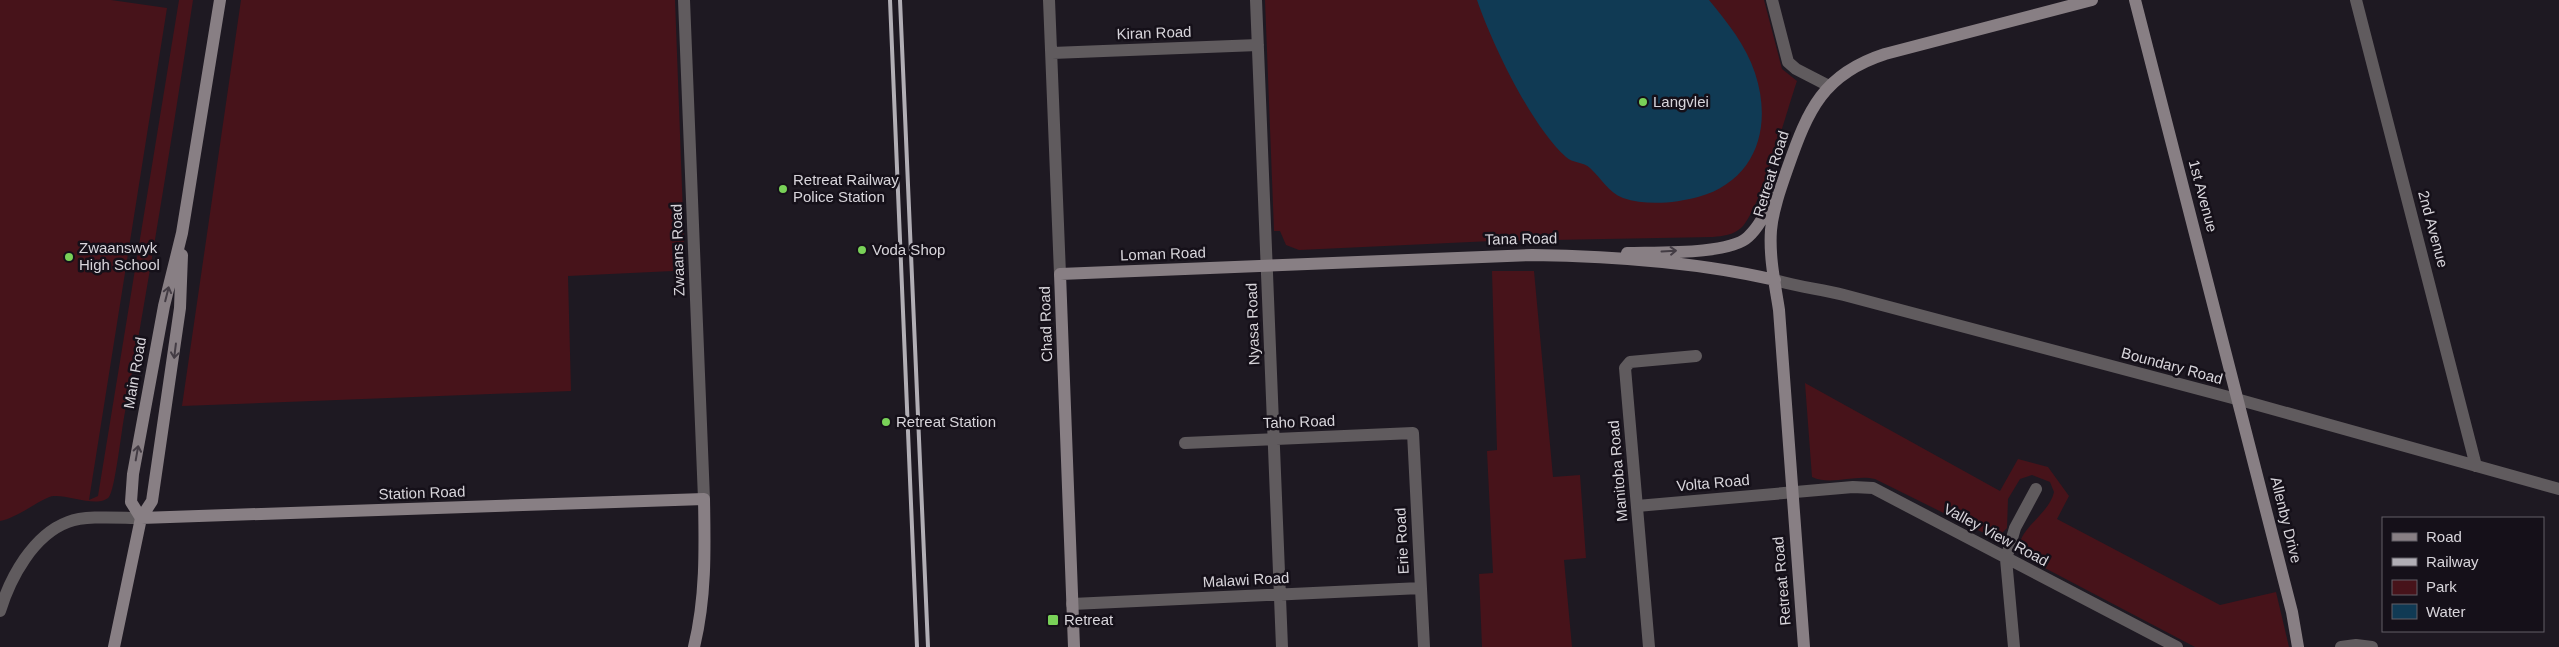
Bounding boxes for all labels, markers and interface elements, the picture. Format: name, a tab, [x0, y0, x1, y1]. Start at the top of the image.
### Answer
street label: Kiran Road	[1116, 23, 1192, 42]
place label: Langvlei	[1653, 93, 1709, 110]
marker: Langvlei	[1637, 96, 1649, 108]
street label: Retreat Road	[1749, 129, 1792, 219]
street label: 1st Avenue	[2186, 158, 2221, 234]
place label: Retreat Railway Police Station	[793, 171, 899, 205]
marker: Retreat Railway Police Station	[777, 183, 789, 195]
street label: 2nd Avenue	[2415, 189, 2452, 269]
street label: Zwaans Road	[667, 203, 688, 297]
street label: Tana Road	[1485, 229, 1557, 248]
place label: Zwaanswyk High School	[79, 239, 160, 273]
place label: Voda Shop	[872, 241, 945, 258]
marker: Voda Shop	[856, 244, 868, 256]
street label: Loman Road	[1120, 244, 1206, 263]
one-way arrow	[1660, 247, 1676, 256]
marker: Zwaanswyk High School	[63, 251, 75, 263]
street label: Nyasa Road	[1243, 282, 1262, 366]
one-way arrow	[163, 286, 172, 302]
street label: Chad Road	[1036, 286, 1055, 362]
street label: Main Road	[120, 336, 149, 410]
one-way arrow	[170, 343, 180, 359]
street label: Boundary Road	[2120, 344, 2225, 387]
street label: Taho Road	[1262, 412, 1336, 431]
place label: Retreat Station	[896, 413, 996, 430]
marker: Retreat Station	[880, 416, 892, 428]
street label: Manitoba Road	[1605, 420, 1630, 522]
one-way arrow	[132, 446, 142, 462]
street label: Volta Road	[1676, 471, 1750, 494]
street label: Allenby Drive	[2268, 475, 2305, 565]
street label: Station Road	[378, 482, 466, 503]
street label: Valley View Road	[1941, 500, 2052, 569]
street label: Erie Road	[1391, 507, 1412, 575]
legend	[2382, 517, 2544, 632]
text: Road	[2426, 528, 2462, 545]
street label: Retreat Road	[1769, 536, 1794, 626]
text: Railway	[2426, 553, 2479, 570]
street label: Malawi Road	[1202, 569, 1290, 590]
text: Park	[2426, 578, 2457, 595]
text: Water	[2426, 603, 2465, 620]
place label: Retreat	[1064, 611, 1114, 628]
marker: Retreat	[1046, 613, 1060, 627]

